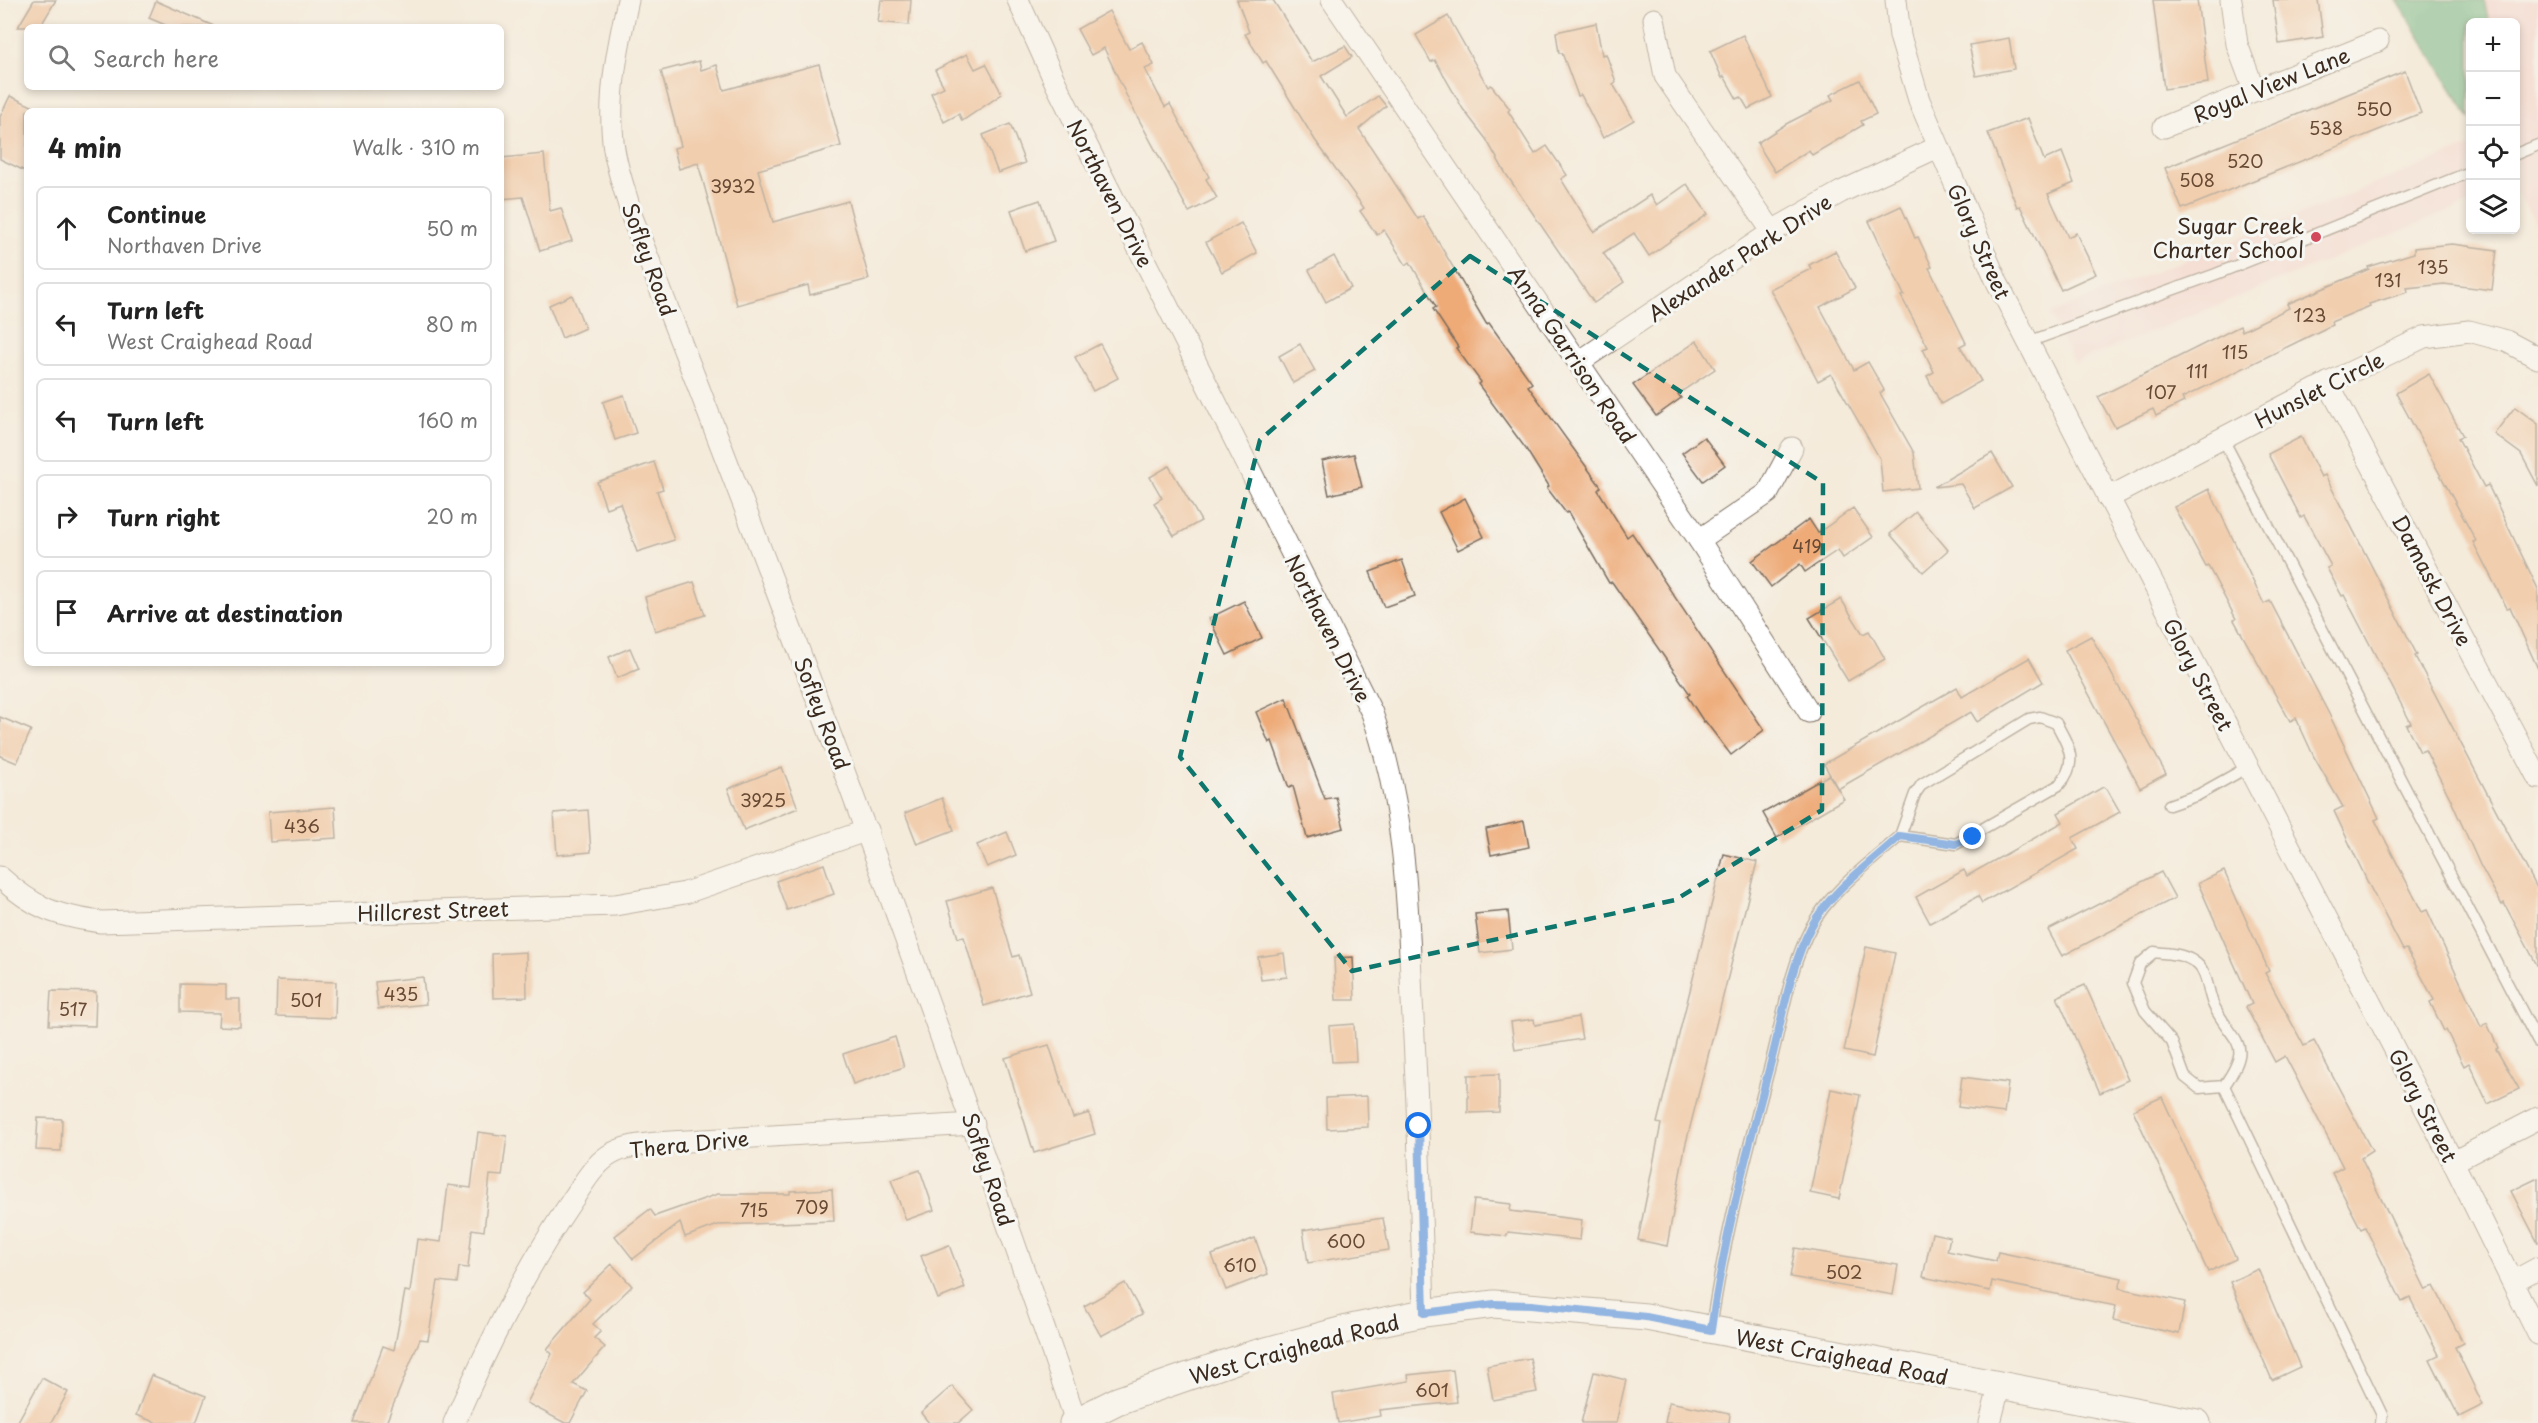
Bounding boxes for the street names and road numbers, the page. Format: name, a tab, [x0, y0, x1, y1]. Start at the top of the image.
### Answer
street label: Royal View Lane	[2188, 38, 2354, 130]
street label: Northaven Drive	[1060, 113, 1162, 273]
street label: Glory Street	[1940, 178, 2020, 304]
street label: Alexander Park Drive	[1641, 185, 1837, 329]
street label: Sofley Road	[615, 198, 685, 320]
street label: Anna Garrison Road	[1501, 258, 1645, 450]
street label: Hunslet Circle	[2249, 343, 2389, 435]
street label: Damask Drive	[2385, 509, 2481, 651]
street label: Northaven Drive	[1278, 548, 1380, 708]
street label: Glory Street	[2156, 612, 2242, 736]
street label: Sofley Road	[787, 652, 859, 774]
street label: Hillcrest Street	[357, 891, 509, 929]
street label: Glory Street	[2382, 1042, 2466, 1168]
street label: Sofley Road	[955, 1108, 1023, 1230]
street label: Thera Drive	[628, 1121, 750, 1165]
street label: West Craighead Road	[1185, 1305, 1403, 1391]
street label: West Craighead Road	[1733, 1320, 1951, 1392]

